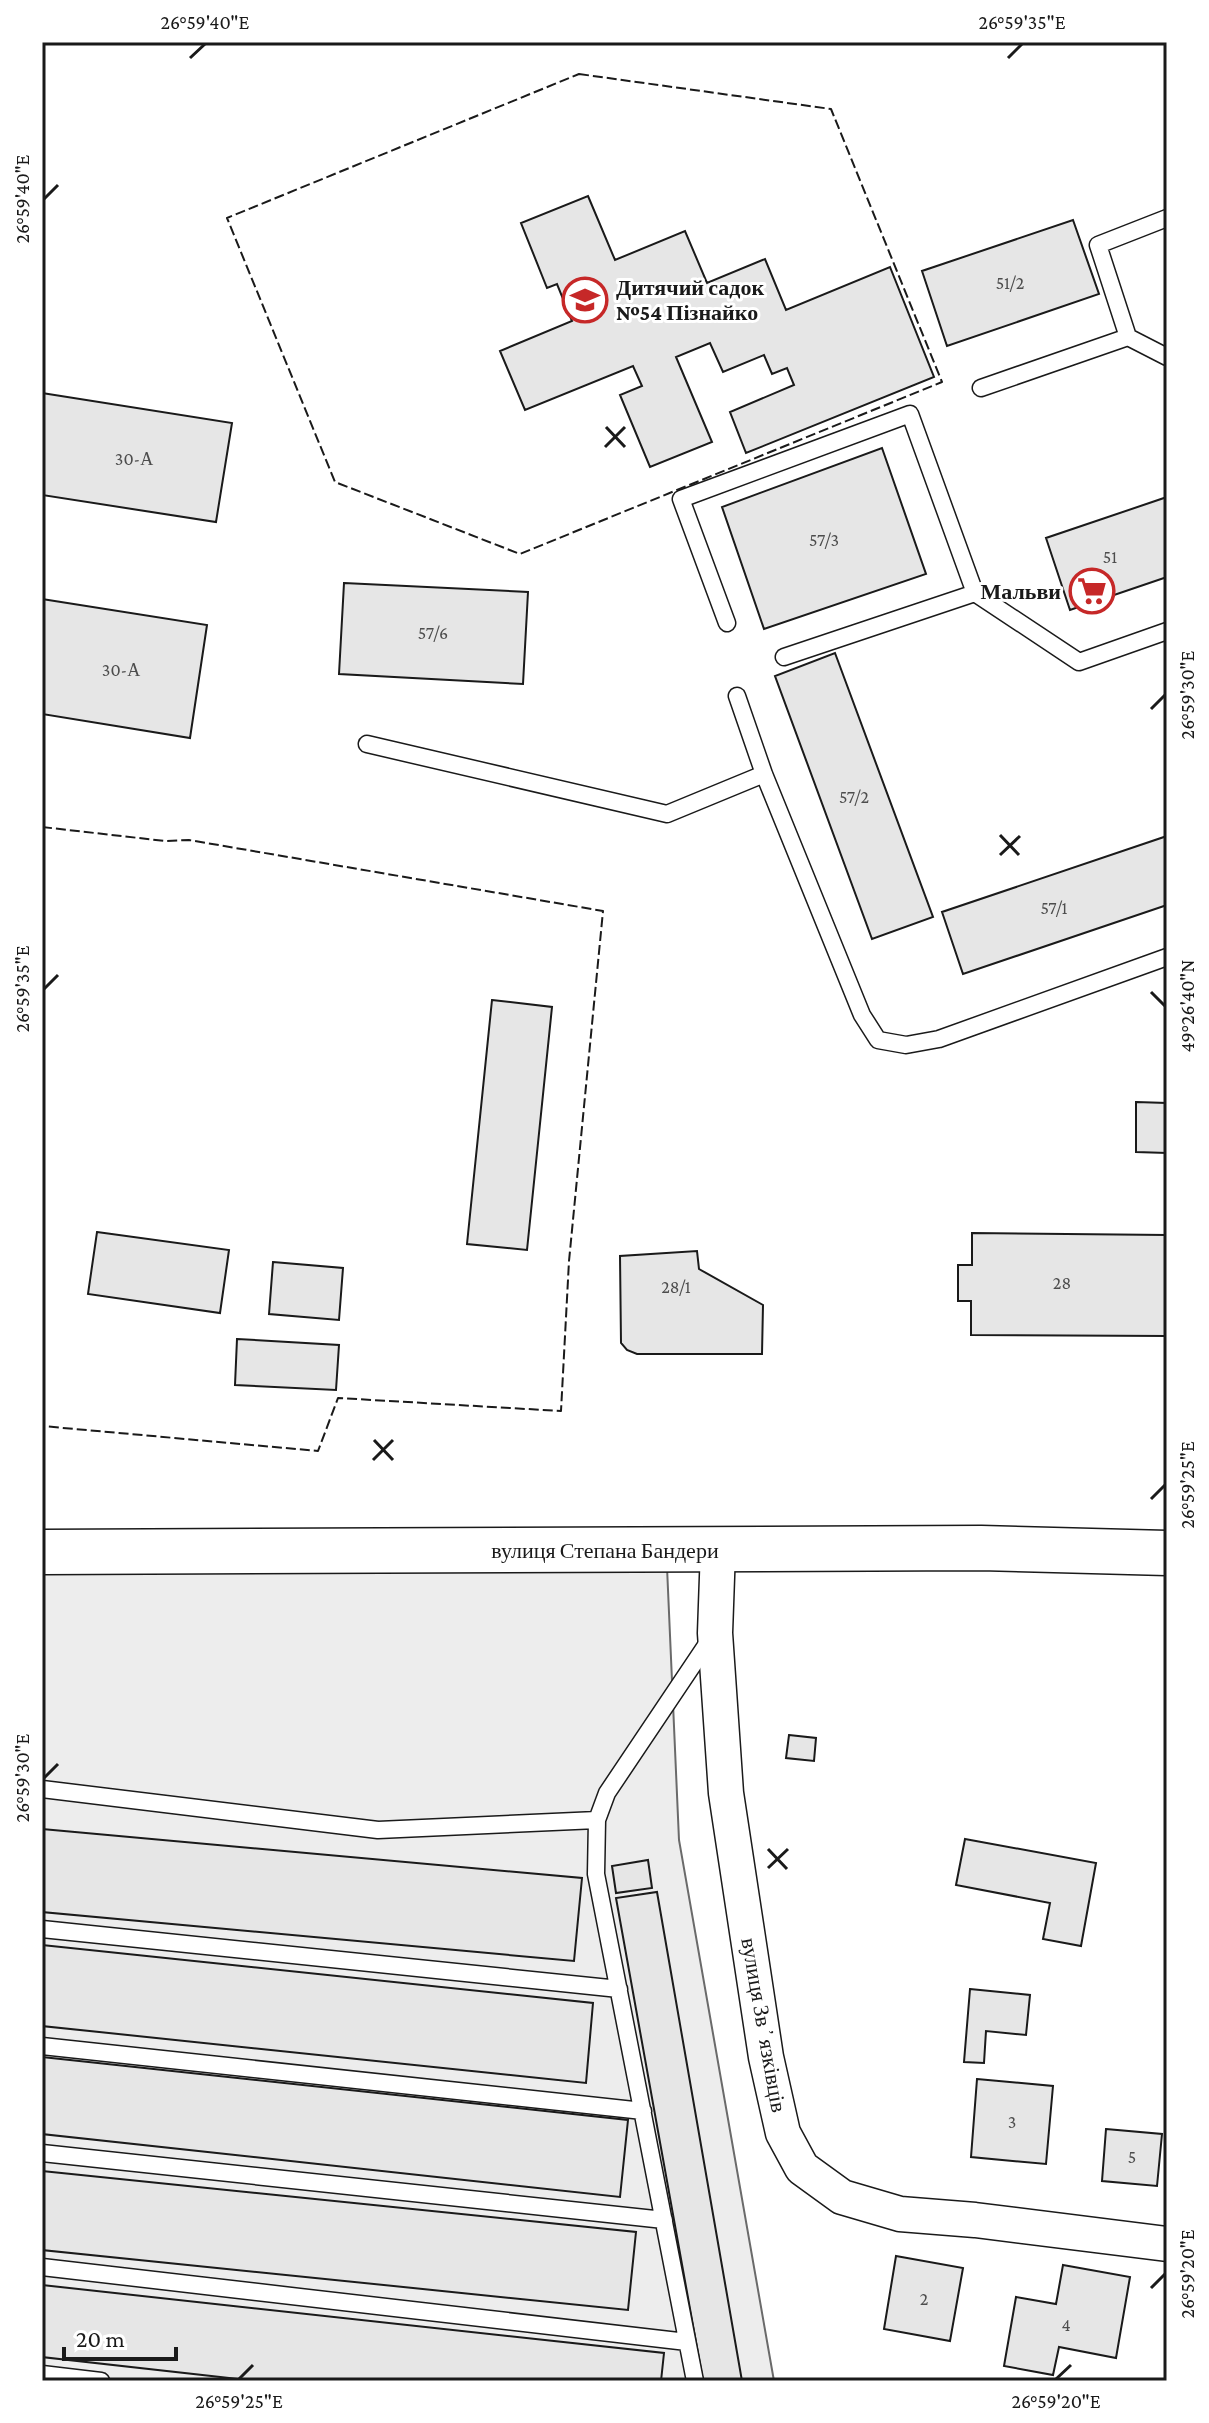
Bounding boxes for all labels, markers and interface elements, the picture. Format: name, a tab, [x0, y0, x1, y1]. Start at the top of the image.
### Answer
text: 26°59'40"E	[161, 11, 250, 33]
text: 26°59'35"E	[978, 11, 1066, 33]
text: 26°59'40"E	[11, 154, 33, 243]
house number: 51/2	[996, 273, 1024, 293]
place label: Дитячий садок №54 Пізнайко	[616, 275, 764, 325]
school or university icon: Дитячий садок №54 Пізнайко	[561, 276, 609, 324]
house number: 30-А	[115, 449, 153, 469]
house number: 57/3	[809, 530, 839, 550]
house number: 51	[1103, 547, 1117, 567]
supermarket icon: Мальви	[1068, 567, 1116, 615]
place label: Мальви	[981, 579, 1061, 604]
house number: 57/6	[418, 623, 448, 643]
text: 26°59'30"E	[1176, 650, 1198, 739]
house number: 30-А	[102, 660, 140, 680]
house number: 57/2	[839, 787, 869, 807]
house number: 57/1	[1040, 898, 1068, 918]
text: 26°59'35"E	[11, 945, 33, 1033]
text: 49°26'40"N	[1176, 960, 1198, 1052]
house number: 28	[1053, 1273, 1071, 1293]
house number: 28/1	[661, 1277, 691, 1297]
text: 26°59'25"E	[1176, 1441, 1198, 1529]
street label: вулиця Степана Бандери	[491, 1538, 719, 1563]
text: 26°59'30"E	[11, 1733, 33, 1822]
street label: вулиця Звʼязківців	[736, 1936, 792, 2114]
house number: 3	[1008, 2112, 1016, 2132]
house number: 5	[1128, 2147, 1136, 2167]
text: 26°59'20"E	[1176, 2229, 1198, 2319]
house number: 2	[920, 2289, 928, 2309]
scale bar	[64, 2311, 176, 2361]
house number: 4	[1061, 2315, 1071, 2335]
text: 20 m	[76, 2325, 125, 2352]
text: 26°59'25"E	[195, 2390, 283, 2412]
text: 26°59'20"E	[1011, 2390, 1101, 2412]

